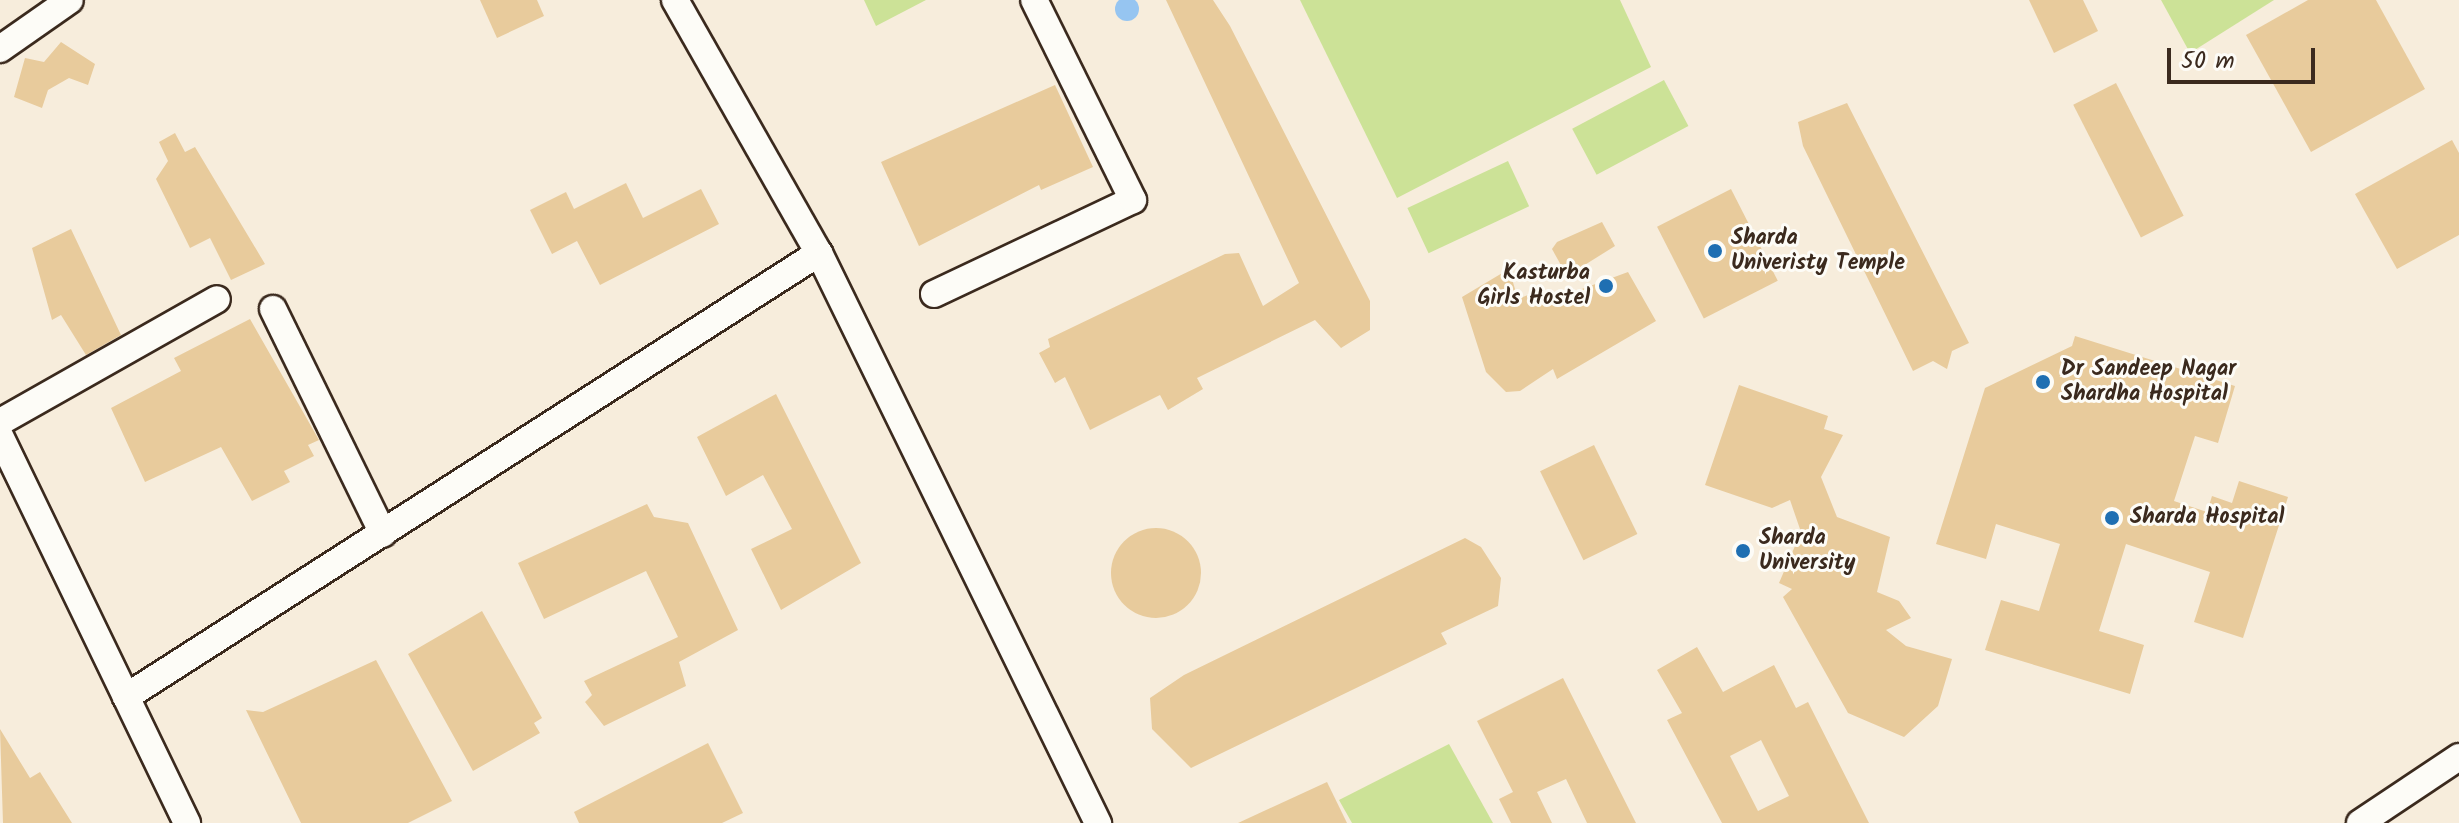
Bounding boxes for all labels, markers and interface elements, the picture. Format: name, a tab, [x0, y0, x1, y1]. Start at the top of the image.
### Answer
scale bar	[2171, 32, 2319, 82]
text: 50 m	[2181, 42, 2235, 81]
place label: Sharda Univeristy Temple	[1731, 225, 1905, 276]
marker: Sharda Univeristy Temple	[1706, 242, 1724, 260]
place label: Kasturba Girls Hostel	[1477, 260, 1590, 312]
marker: Kasturba Girls Hostel	[1597, 277, 1615, 295]
place label: Dr Sandeep Nagar Shardha Hospital	[2061, 356, 2236, 408]
marker: Dr Sandeep Nagar Shardha Hospital	[2032, 371, 2054, 393]
place label: Sharda Hospital	[2130, 505, 2284, 531]
marker: Sharda Hospital	[2101, 507, 2123, 529]
place label: Sharda University	[1759, 525, 1855, 576]
marker: Sharda University	[1734, 542, 1752, 560]

